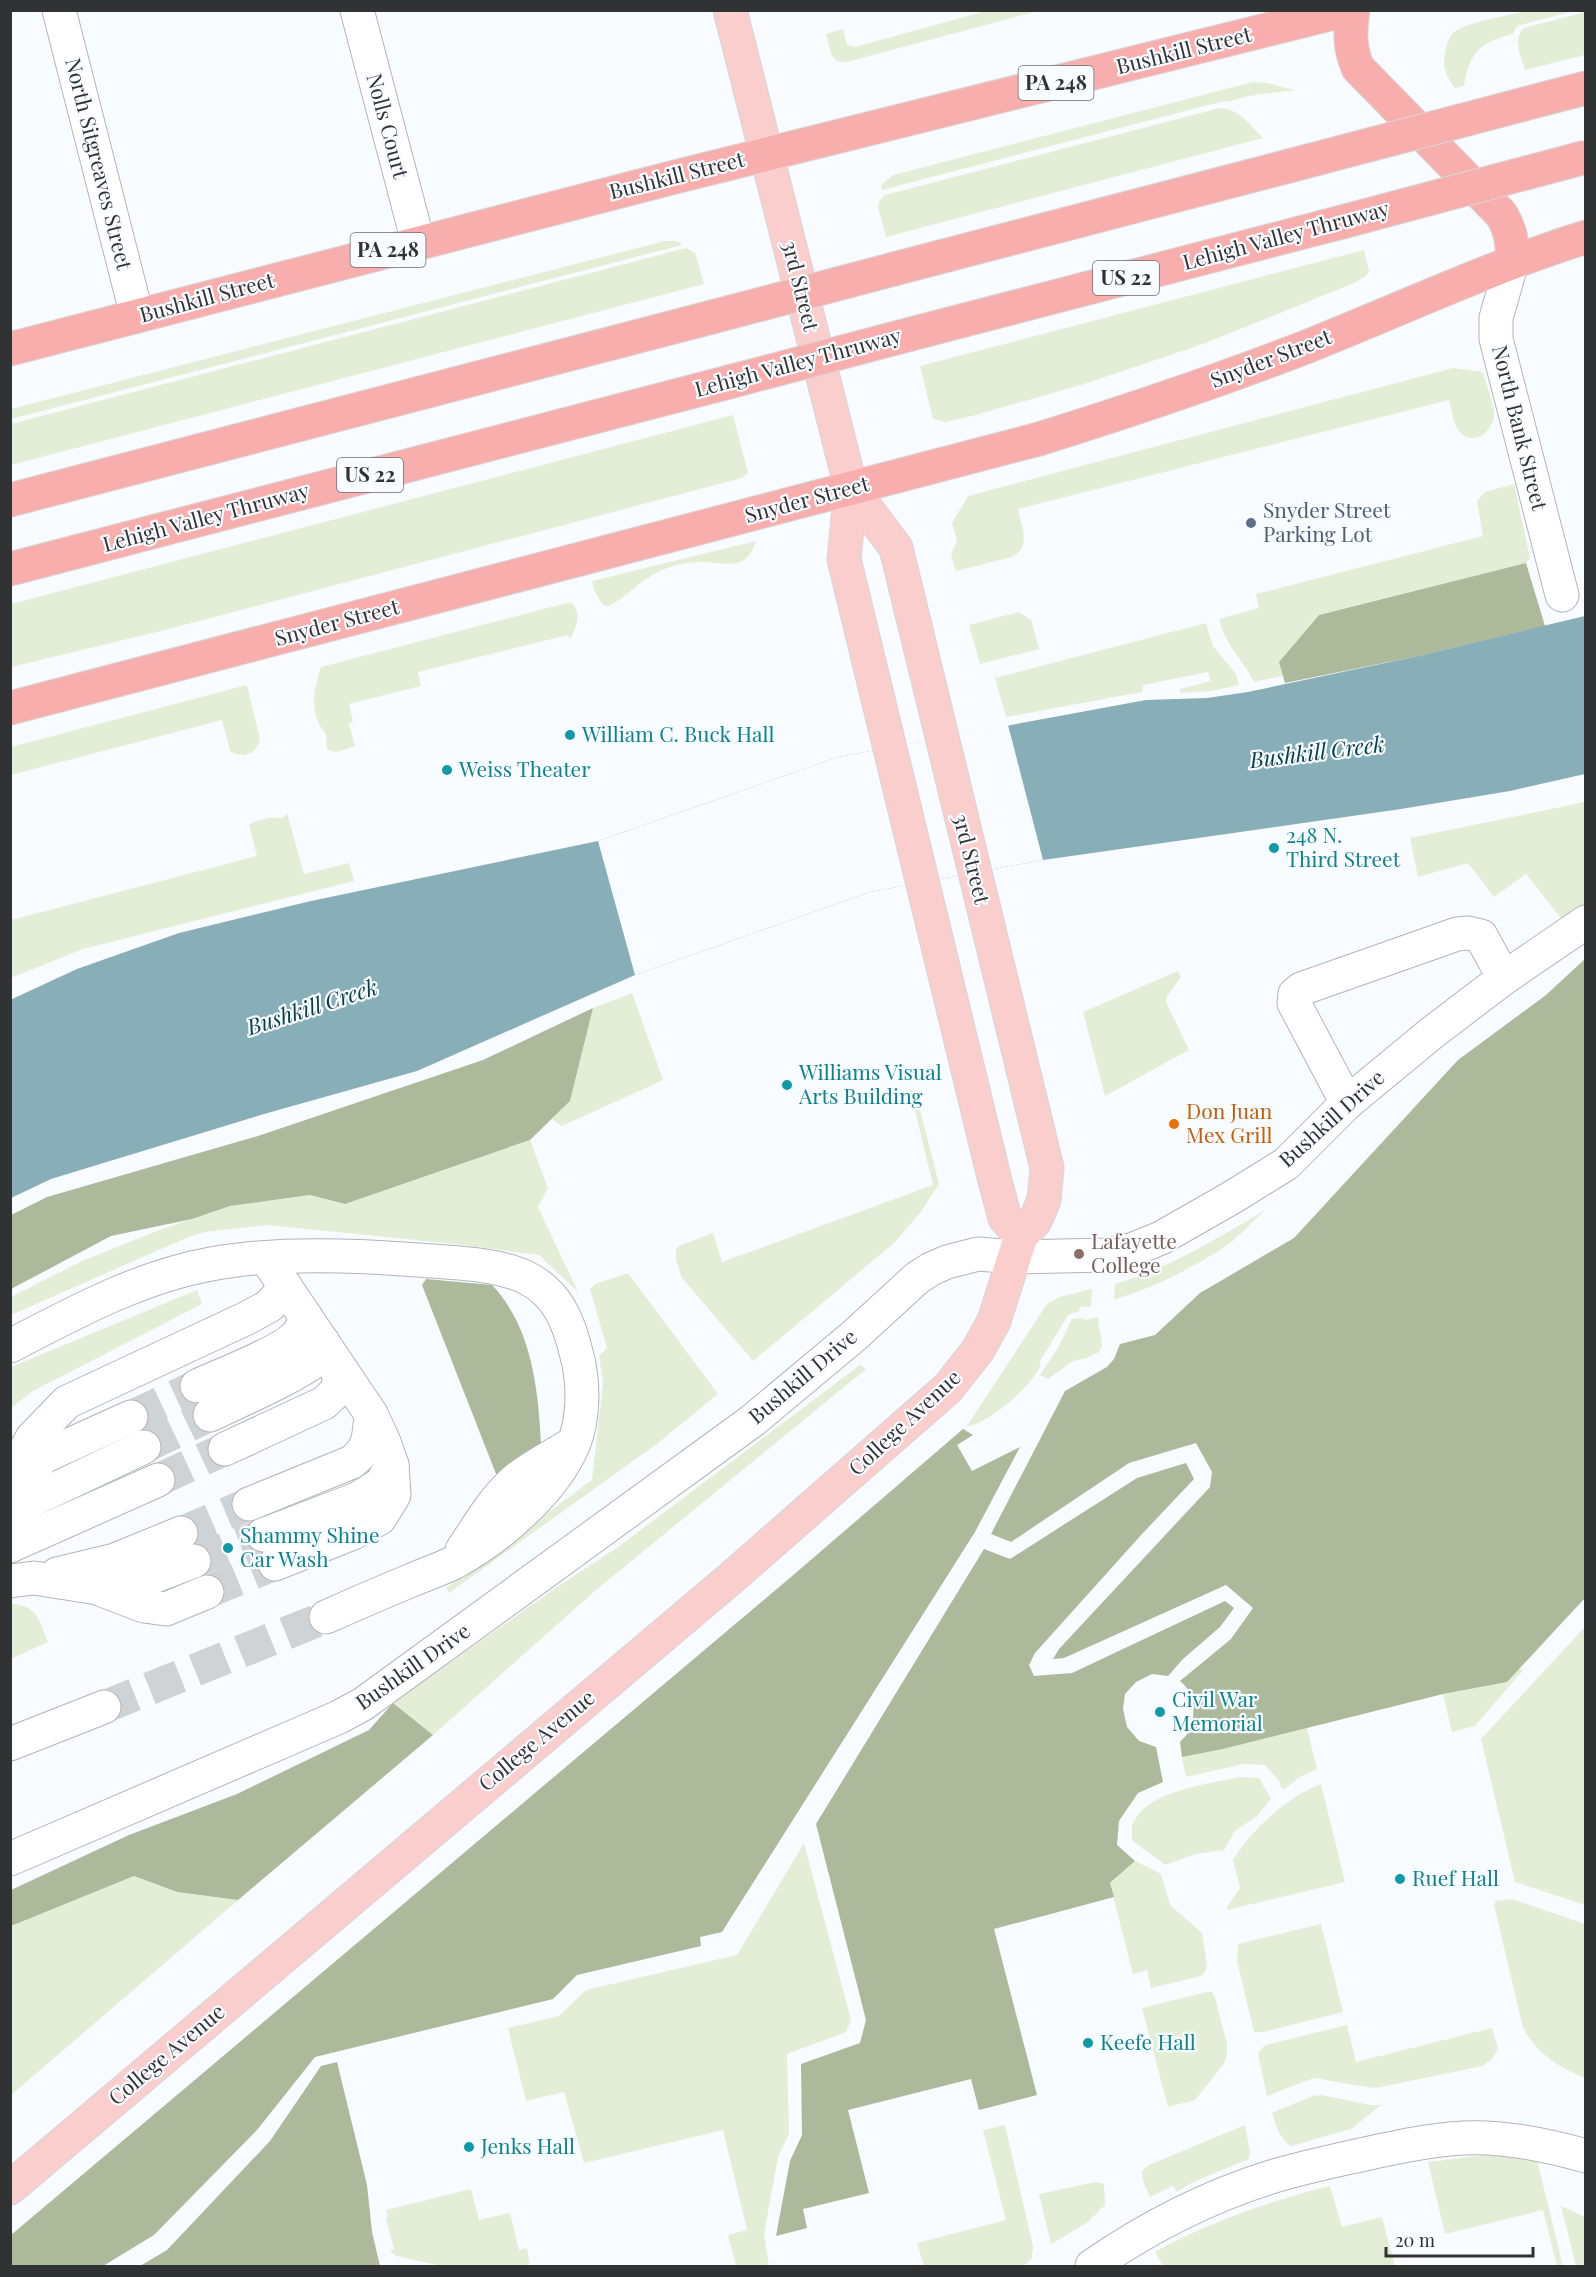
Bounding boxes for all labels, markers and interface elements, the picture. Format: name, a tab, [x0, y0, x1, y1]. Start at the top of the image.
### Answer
street label: Bushkill Street	[1113, 19, 1255, 79]
street label: North Sitgreaves Street	[60, 55, 140, 273]
road number: PA 248	[1018, 66, 1094, 100]
street label: Nolls Court	[362, 70, 416, 181]
street label: Bushkill Street	[606, 144, 748, 204]
street label: Lehigh Valley Thruway	[1179, 193, 1392, 275]
road number: PA 248	[350, 233, 426, 267]
street label: 3rd Street	[777, 237, 827, 334]
road number: US 22	[1093, 261, 1159, 295]
street label: Bushkill Street	[136, 264, 277, 327]
street label: Lehigh Valley Thruway	[691, 320, 904, 402]
street label: Snyder Street	[1206, 321, 1335, 393]
street label: North Bank Street	[1487, 342, 1555, 514]
road number: US 22	[337, 458, 403, 492]
street label: Snyder Street	[741, 468, 872, 528]
street label: Lehigh Valley Thruway	[99, 475, 312, 557]
place label: Snyder Street Parking Lot	[1263, 495, 1391, 547]
marker: Snyder Street Parking Lot	[1244, 516, 1258, 530]
street label: Snyder Street	[271, 591, 402, 651]
place label: William C. Buck Hall	[581, 719, 774, 747]
marker: William C. Buck Hall	[563, 728, 577, 742]
water label: Bushkill Creek	[1247, 728, 1386, 774]
place label: Weiss Theater	[458, 754, 591, 782]
marker: Weiss Theater	[440, 763, 454, 777]
street label: 3rd Street	[948, 810, 998, 907]
place label: 248 N. Third Street	[1286, 820, 1401, 872]
marker: 248 N. Third Street	[1267, 841, 1281, 855]
water label: Bushkill Creek	[242, 971, 381, 1042]
place label: Williams Visual Arts Building	[798, 1057, 942, 1109]
street label: Bushkill Drive	[1272, 1062, 1390, 1173]
marker: Williams Visual Arts Building	[780, 1078, 794, 1092]
place label: Don Juan Mex Grill	[1186, 1096, 1273, 1148]
marker: Don Juan Mex Grill	[1167, 1117, 1181, 1131]
place label: Lafayette College	[1091, 1226, 1177, 1278]
marker: Lafayette College	[1072, 1247, 1086, 1261]
street label: Bushkill Drive	[742, 1322, 862, 1429]
street label: College Avenue	[842, 1362, 966, 1481]
place label: Shammy Shine Car Wash	[240, 1520, 380, 1572]
marker: Shammy Shine Car Wash	[221, 1541, 235, 1555]
street label: Bushkill Drive	[349, 1616, 475, 1715]
street label: College Avenue	[472, 1683, 600, 1796]
place label: Civil War Memorial	[1172, 1684, 1263, 1736]
marker: Civil War Memorial	[1153, 1705, 1167, 1719]
place label: Ruef Hall	[1412, 1863, 1499, 1891]
marker: Ruef Hall	[1393, 1872, 1407, 1886]
street label: College Avenue	[102, 1997, 230, 2110]
place label: Keefe Hall	[1100, 2027, 1196, 2055]
marker: Keefe Hall	[1081, 2036, 1095, 2050]
place label: Jenks Hall	[480, 2131, 575, 2159]
marker: Jenks Hall	[462, 2140, 476, 2154]
scale bar	[1386, 2220, 1533, 2258]
text: 20 m	[1395, 2228, 1435, 2252]

